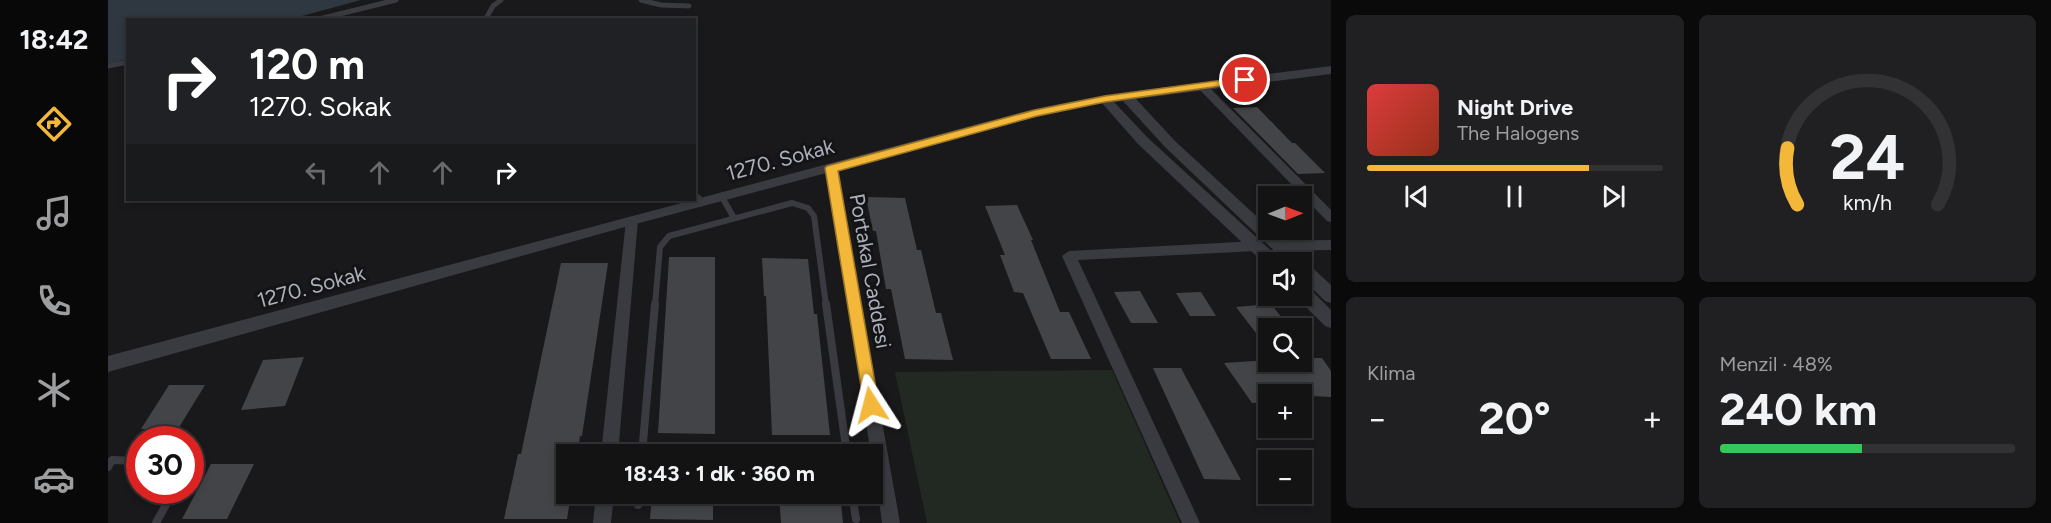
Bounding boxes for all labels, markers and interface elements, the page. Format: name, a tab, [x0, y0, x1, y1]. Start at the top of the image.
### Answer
text: 18:42	[20, 23, 88, 56]
text: 120 m	[249, 39, 365, 90]
icon: right	[150, 42, 228, 120]
pin	[1219, 54, 1270, 105]
icon: arrive	[1228, 63, 1261, 96]
text: 1270. Sokak	[249, 90, 391, 123]
text: Night Drive	[1457, 94, 1573, 121]
icon: directions	[33, 103, 75, 145]
text: The Halogens	[1457, 121, 1579, 145]
text: 24	[1829, 121, 1905, 196]
street label: 1270. Sokak	[723, 133, 837, 186]
icon: left	[300, 156, 333, 189]
icon: ahead	[363, 156, 396, 189]
icon: ahead	[426, 156, 459, 189]
icon: right	[489, 156, 522, 189]
icon: previous	[1400, 180, 1433, 213]
icon: pause	[1498, 180, 1531, 213]
icon: next	[1597, 180, 1630, 213]
north arrow	[1258, 186, 1312, 240]
map controls	[1258, 186, 1312, 504]
street label: Portakal Caddesi	[845, 191, 896, 350]
text: km/h	[1843, 191, 1892, 216]
icon: music	[33, 192, 75, 234]
button: sound	[1258, 252, 1312, 306]
street label: 1270. Sokak	[254, 260, 368, 313]
icon: phone	[33, 280, 75, 322]
button: search	[1258, 318, 1312, 372]
text: Menzil · 48%	[1720, 352, 1833, 376]
text: Klima	[1367, 361, 1415, 385]
icon: climate	[33, 369, 75, 411]
position arrow	[839, 373, 903, 437]
text: 240 km	[1720, 382, 1877, 436]
button: +	[1258, 384, 1312, 438]
text: 20°	[1479, 391, 1551, 445]
text: −	[1367, 399, 1388, 438]
text: +	[1642, 399, 1662, 438]
speed limit sign: 30	[126, 426, 204, 504]
button: −	[1258, 450, 1312, 504]
icon: car	[33, 458, 75, 500]
text: 18:43 · 1 dk · 360 m	[624, 460, 815, 487]

